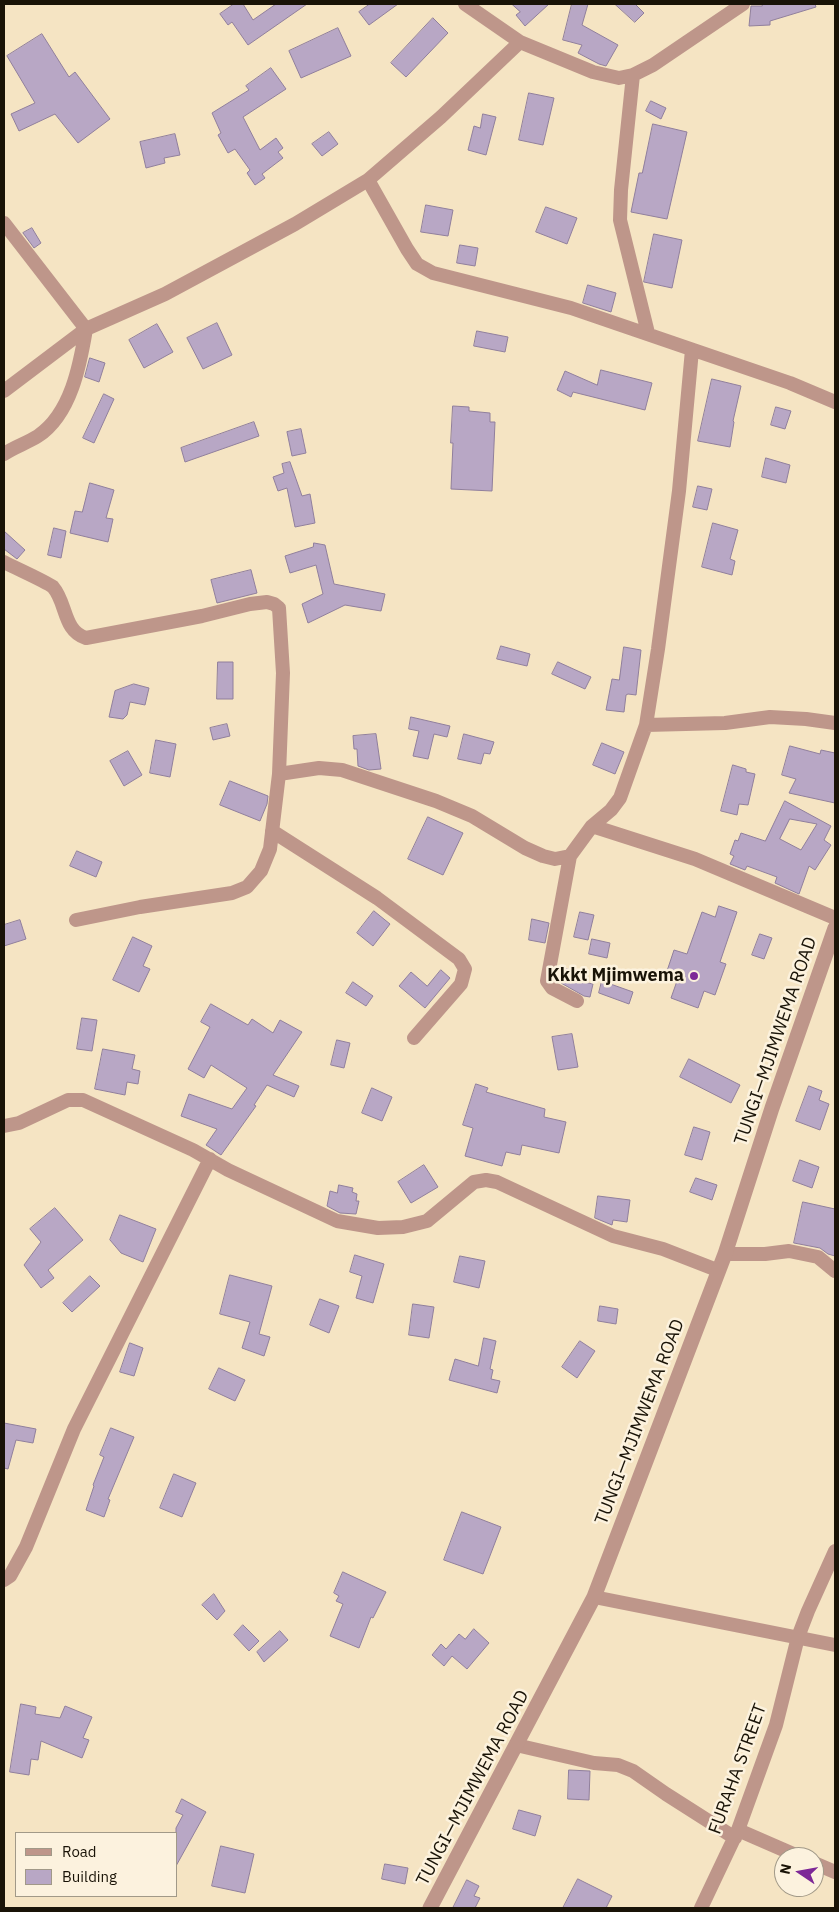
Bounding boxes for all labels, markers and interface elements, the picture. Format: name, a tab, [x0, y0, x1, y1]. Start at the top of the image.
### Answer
street label: TUNGI—MJIMWEMA ROAD	[730, 934, 822, 1148]
place label: Kkkt Mjimwema	[547, 965, 684, 987]
marker: Kkkt Mjimwema	[688, 970, 700, 982]
street label: TUNGI—MJIMWEMA ROAD	[591, 1316, 689, 1528]
street label: TUNGI—MJIMWEMA ROAD	[412, 1687, 534, 1889]
street label: FURAHA STREET	[704, 1701, 772, 1837]
legend	[15, 1832, 178, 1897]
text: Road	[62, 1842, 97, 1861]
north arrow	[774, 1847, 824, 1897]
text: N	[775, 1862, 795, 1876]
text: Building	[62, 1867, 117, 1886]

